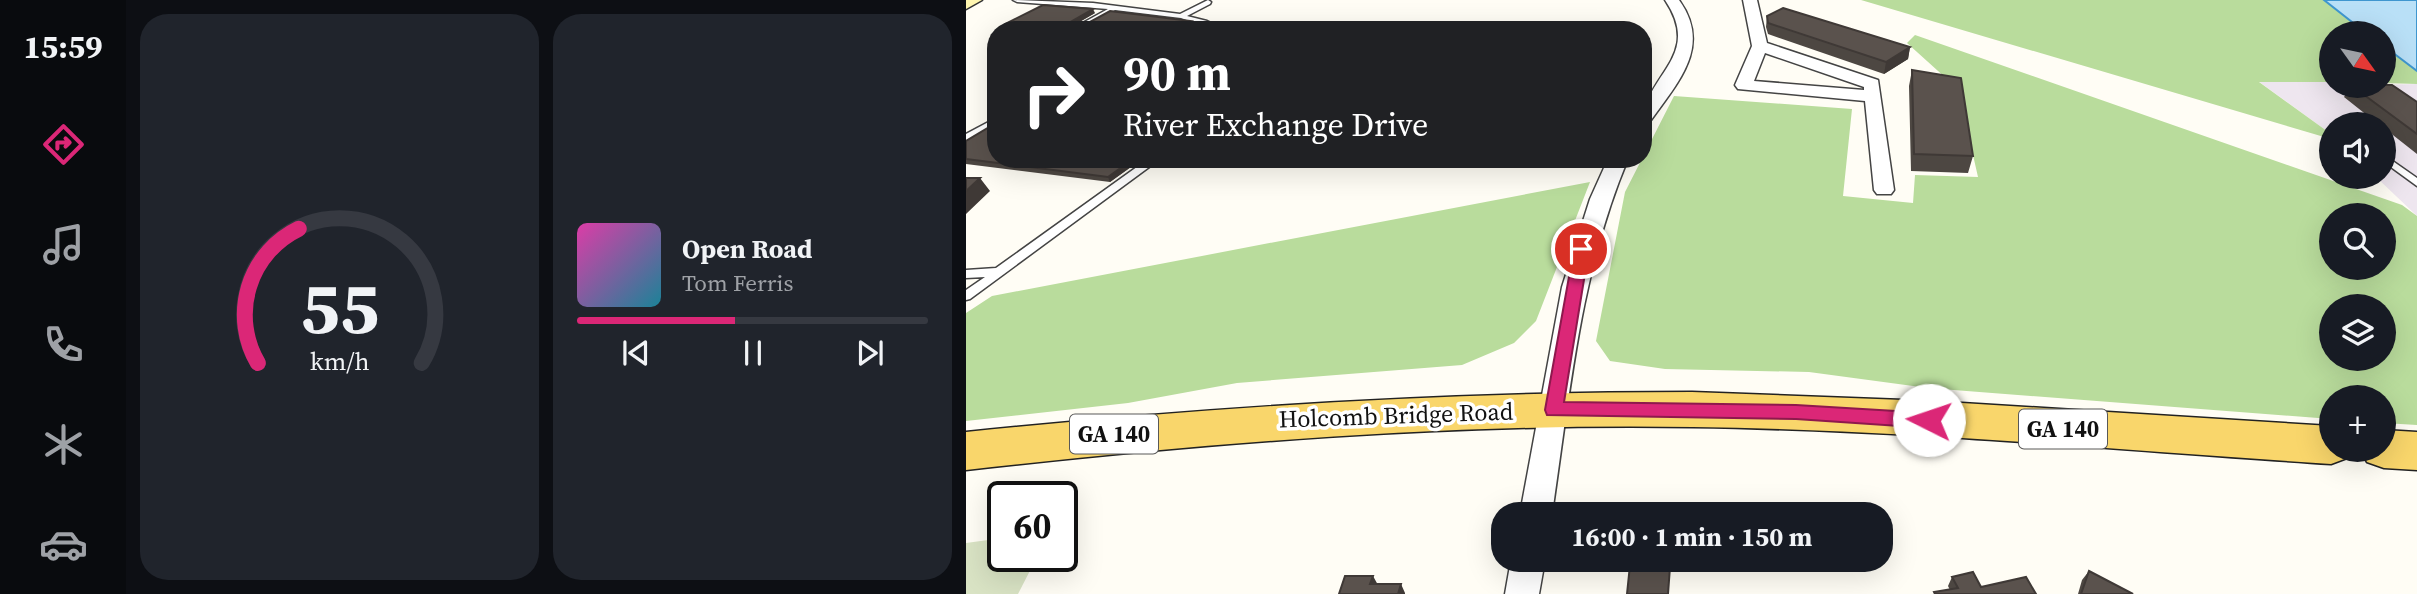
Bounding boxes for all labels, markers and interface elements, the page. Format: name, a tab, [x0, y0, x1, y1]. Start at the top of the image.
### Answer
north arrow	[2319, 21, 2396, 98]
map controls	[2319, 21, 2396, 462]
text: 15:59	[24, 25, 102, 69]
text: 90 m	[1123, 39, 1231, 106]
icon: right	[1008, 49, 1099, 140]
text: River Exchange Drive	[1123, 103, 1428, 147]
button: sound	[2319, 112, 2396, 189]
icon: directions	[39, 120, 88, 169]
button: search	[2319, 203, 2396, 280]
pin	[1551, 219, 1611, 279]
icon: music	[39, 220, 88, 269]
icon: arrive	[1562, 230, 1600, 268]
text: Open Road	[682, 231, 813, 267]
text: 55	[300, 258, 379, 357]
text: Tom Ferris	[682, 267, 793, 299]
button: layers	[2319, 294, 2396, 371]
icon: phone	[39, 320, 88, 369]
icon: previous	[617, 334, 655, 372]
icon: pause	[734, 334, 772, 372]
icon: next	[851, 334, 889, 372]
text: km/h	[310, 344, 369, 378]
position arrow	[1892, 383, 1966, 457]
button: +	[2319, 385, 2396, 462]
street label: Holcomb Bridge Road	[1278, 394, 1514, 436]
road number: GA 140	[2019, 410, 2107, 448]
road number: GA 140	[1070, 414, 1158, 454]
icon: climate	[39, 420, 88, 469]
speed limit sign: 60	[987, 481, 1078, 572]
text: 16:00 · 1 min · 150 m	[1572, 519, 1812, 555]
icon: car	[39, 520, 88, 569]

